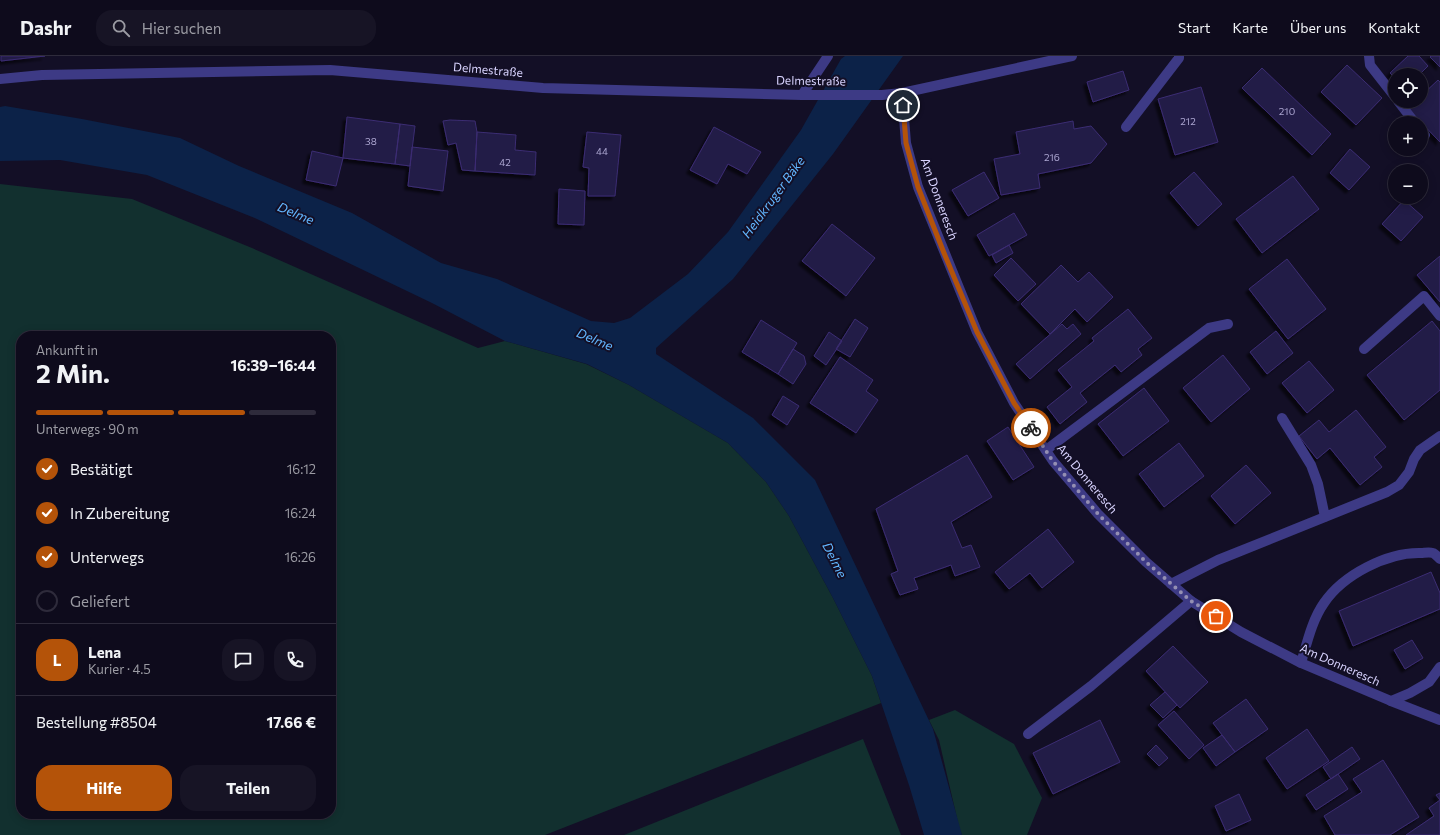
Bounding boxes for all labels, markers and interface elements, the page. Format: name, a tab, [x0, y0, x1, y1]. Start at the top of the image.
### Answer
search box	[96, 10, 376, 46]
text: Dashr	[20, 16, 72, 39]
icon: search	[110, 17, 132, 39]
text: Hier suchen	[142, 19, 221, 37]
text: Start	[1178, 19, 1211, 36]
text: Karte	[1233, 19, 1268, 36]
text: Über uns	[1290, 19, 1346, 36]
text: Kontakt	[1368, 19, 1420, 36]
street label: Delmestraße	[453, 59, 524, 79]
map controls	[1388, 68, 1428, 204]
button: locate	[1388, 68, 1428, 108]
street label: Delmestraße	[776, 72, 846, 88]
pin	[886, 88, 920, 122]
icon: home	[892, 94, 914, 116]
house number: 210	[1279, 105, 1295, 117]
house number: 212	[1180, 115, 1196, 127]
button: +	[1388, 116, 1428, 156]
house number: 38	[365, 135, 377, 147]
house number: 44	[596, 145, 608, 157]
house number: 216	[1044, 151, 1060, 163]
water label: Heidkruger Bäke	[738, 153, 808, 241]
house number: 42	[499, 156, 511, 168]
street label: Am Donneresch	[919, 156, 961, 242]
button: −	[1388, 164, 1428, 204]
water label: Delme	[275, 198, 317, 228]
water label: Delme	[574, 324, 616, 354]
text: Ankunft in	[36, 342, 98, 358]
text: 16:39–16:44	[230, 356, 316, 374]
text: 2 Min.	[36, 357, 110, 388]
courier	[1011, 408, 1051, 448]
icon: bike	[1020, 417, 1042, 439]
text: Unterwegs · 90 m	[36, 421, 138, 437]
street label: Am Donneresch	[1055, 441, 1121, 516]
icon: check	[36, 458, 58, 480]
text: Bestätigt	[70, 460, 133, 478]
text: 16:12	[287, 461, 316, 477]
icon: check	[36, 502, 58, 524]
text: In Zubereitung	[70, 504, 170, 522]
text: 16:24	[285, 505, 316, 521]
water label: Delme	[819, 539, 851, 581]
icon: check	[36, 546, 58, 568]
text: Unterwegs	[70, 548, 144, 566]
text: 16:26	[284, 549, 316, 565]
text: Geliefert	[70, 592, 130, 610]
pin	[1199, 599, 1233, 633]
icon: bag	[1205, 605, 1227, 627]
button: chat	[222, 639, 264, 681]
button: phone	[274, 639, 316, 681]
street label: Am Donneresch	[1298, 640, 1383, 688]
text: Lena	[88, 643, 121, 661]
text: L	[53, 651, 61, 669]
text: Kurier · 4.5	[88, 661, 151, 677]
text: Bestellung #8504	[36, 713, 157, 731]
text: 17.66 €	[266, 713, 316, 731]
button: Hilfe	[36, 765, 172, 811]
button: Teilen	[180, 765, 316, 811]

